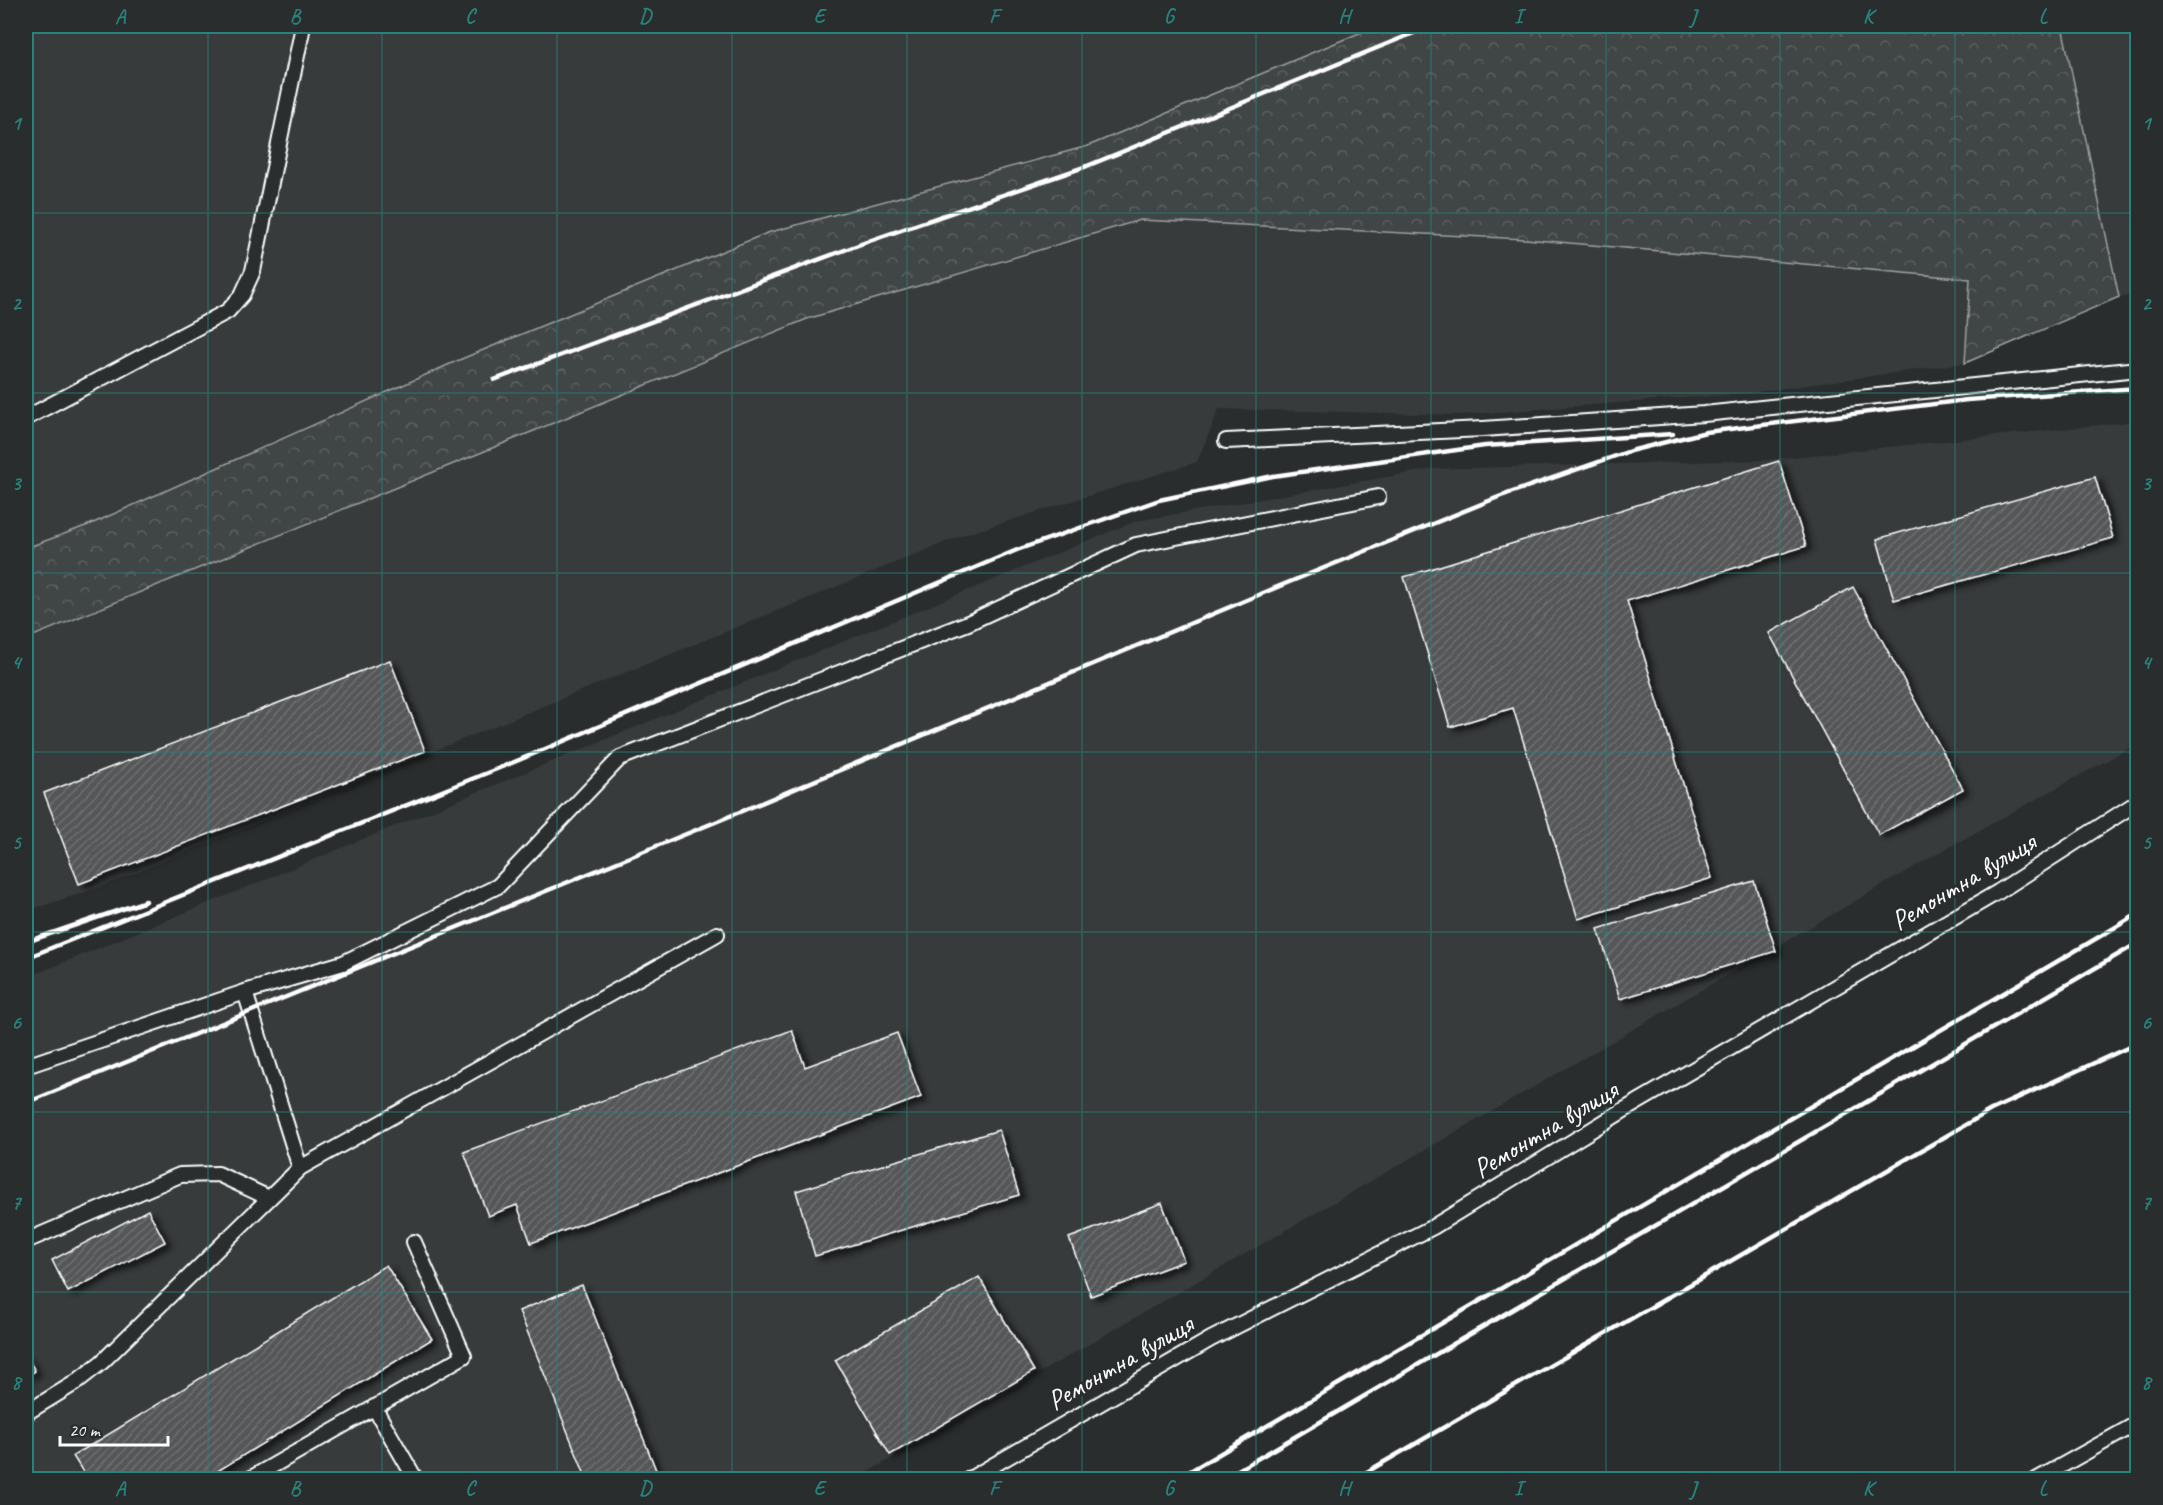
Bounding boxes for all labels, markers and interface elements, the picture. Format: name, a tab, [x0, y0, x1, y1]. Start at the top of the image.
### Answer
text: A	[115, 4, 127, 29]
text: B	[290, 4, 302, 29]
text: C	[465, 4, 477, 29]
text: D	[639, 4, 653, 29]
text: E	[814, 4, 828, 29]
text: F	[989, 4, 1003, 29]
text: G	[1164, 4, 1177, 29]
text: H	[1338, 4, 1353, 29]
text: I	[1514, 4, 1527, 29]
text: J	[1688, 4, 1700, 29]
text: K	[1863, 4, 1877, 29]
text: L	[2039, 4, 2049, 29]
text: 1	[12, 111, 23, 136]
text: 1	[2142, 111, 2153, 136]
text: 2	[12, 291, 23, 316]
text: 2	[2142, 291, 2153, 316]
text: 3	[12, 471, 23, 496]
text: 3	[2142, 471, 2153, 496]
text: 4	[12, 650, 24, 675]
text: 4	[2142, 650, 2154, 675]
street label: Ремонтна вулиця	[1884, 823, 2044, 938]
text: 5	[12, 830, 23, 855]
text: 5	[2142, 830, 2153, 855]
text: 6	[11, 1010, 22, 1035]
text: 6	[2141, 1010, 2152, 1035]
street label: Ремонтна вулиця	[1466, 1071, 1626, 1186]
text: 7	[12, 1190, 23, 1215]
text: 7	[2142, 1190, 2153, 1215]
street label: Ремонтна вулиця	[1041, 1305, 1201, 1418]
text: 8	[12, 1370, 24, 1395]
text: 8	[2142, 1370, 2154, 1395]
scale bar	[60, 1409, 168, 1447]
text: 20 m	[69, 1419, 102, 1441]
text: A	[115, 1476, 127, 1501]
text: B	[290, 1476, 302, 1501]
text: C	[465, 1476, 477, 1501]
text: D	[639, 1476, 653, 1501]
text: E	[814, 1476, 828, 1501]
text: F	[989, 1476, 1003, 1501]
text: G	[1164, 1476, 1177, 1501]
text: H	[1338, 1476, 1353, 1501]
text: I	[1514, 1476, 1527, 1501]
text: J	[1688, 1476, 1700, 1501]
text: K	[1863, 1476, 1877, 1501]
text: L	[2039, 1476, 2049, 1501]

